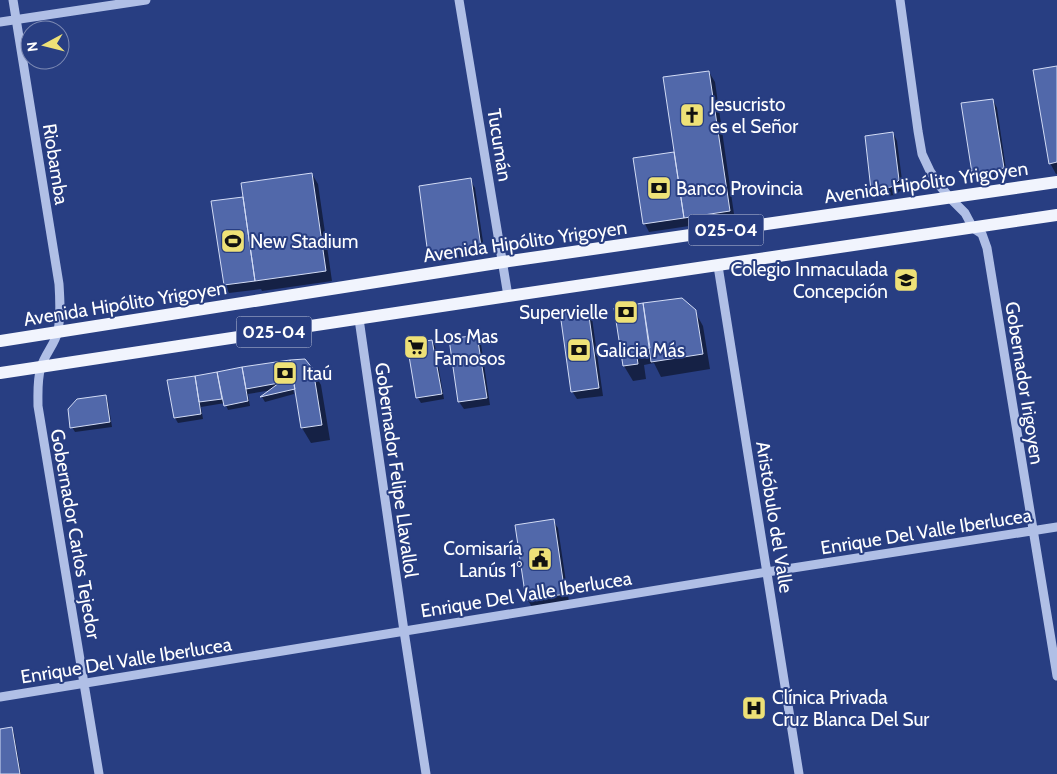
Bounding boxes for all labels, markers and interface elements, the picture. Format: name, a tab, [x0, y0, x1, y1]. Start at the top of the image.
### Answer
north arrow	[20, 20, 70, 70]
text: N	[23, 41, 42, 53]
place label: Jesucristo es el Señor	[709, 93, 798, 138]
church icon: Jesucristo es el Señor	[679, 102, 705, 128]
street label: Tucumán	[482, 107, 517, 183]
street label: Riobamba	[38, 122, 73, 206]
street label: Avenida Hipólito Yrigoyen	[823, 157, 1029, 208]
bank icon: Banco Provincia	[646, 175, 672, 201]
place label: Banco Provincia	[676, 177, 803, 200]
road number: 025-04	[688, 214, 764, 246]
street label: Avenida Hipólito Yrigoyen	[422, 216, 628, 267]
sports icon: New Stadium	[220, 228, 246, 254]
place label: New Stadium	[250, 230, 358, 253]
place label: Colegio Inmaculada Concepción	[730, 258, 888, 303]
school or university icon: Colegio Inmaculada Concepción	[893, 267, 919, 293]
street label: Avenida Hipólito Yrigoyen	[22, 276, 228, 331]
bank icon: Supervielle	[613, 299, 639, 325]
street label: Gobernador Irigoyen	[1000, 300, 1049, 466]
place label: Supervielle	[519, 301, 608, 324]
road number: 025-04	[236, 316, 312, 348]
place label: Los Mas Famosos	[434, 325, 505, 370]
supermarket icon: Los Mas Famosos	[403, 334, 429, 360]
bank icon: Galicia Más	[566, 337, 592, 363]
place label: Galicia Más	[596, 339, 685, 362]
bank icon: Itaú	[272, 360, 298, 386]
street label: Gobernador Felipe Llavallol	[370, 361, 423, 580]
place label: Itaú	[302, 362, 332, 385]
street label: Gobernador Carlos Tejedor	[46, 427, 105, 641]
street label: Aristóbulo del Valle	[751, 439, 798, 595]
street label: Enrique Del Valle Iberlucea	[819, 503, 1033, 560]
place label: Comisaría Lanús 1°	[443, 537, 522, 582]
public building icon: Comisaría Lanús 1°	[527, 546, 553, 572]
street label: Enrique Del Valle Iberlucea	[419, 566, 633, 623]
street label: Enrique Del Valle Iberlucea	[19, 632, 233, 689]
place label: Clínica Privada Cruz Blanca Del Sur	[772, 686, 929, 731]
hospital icon: Clínica Privada Cruz Blanca Del Sur	[741, 695, 767, 721]

